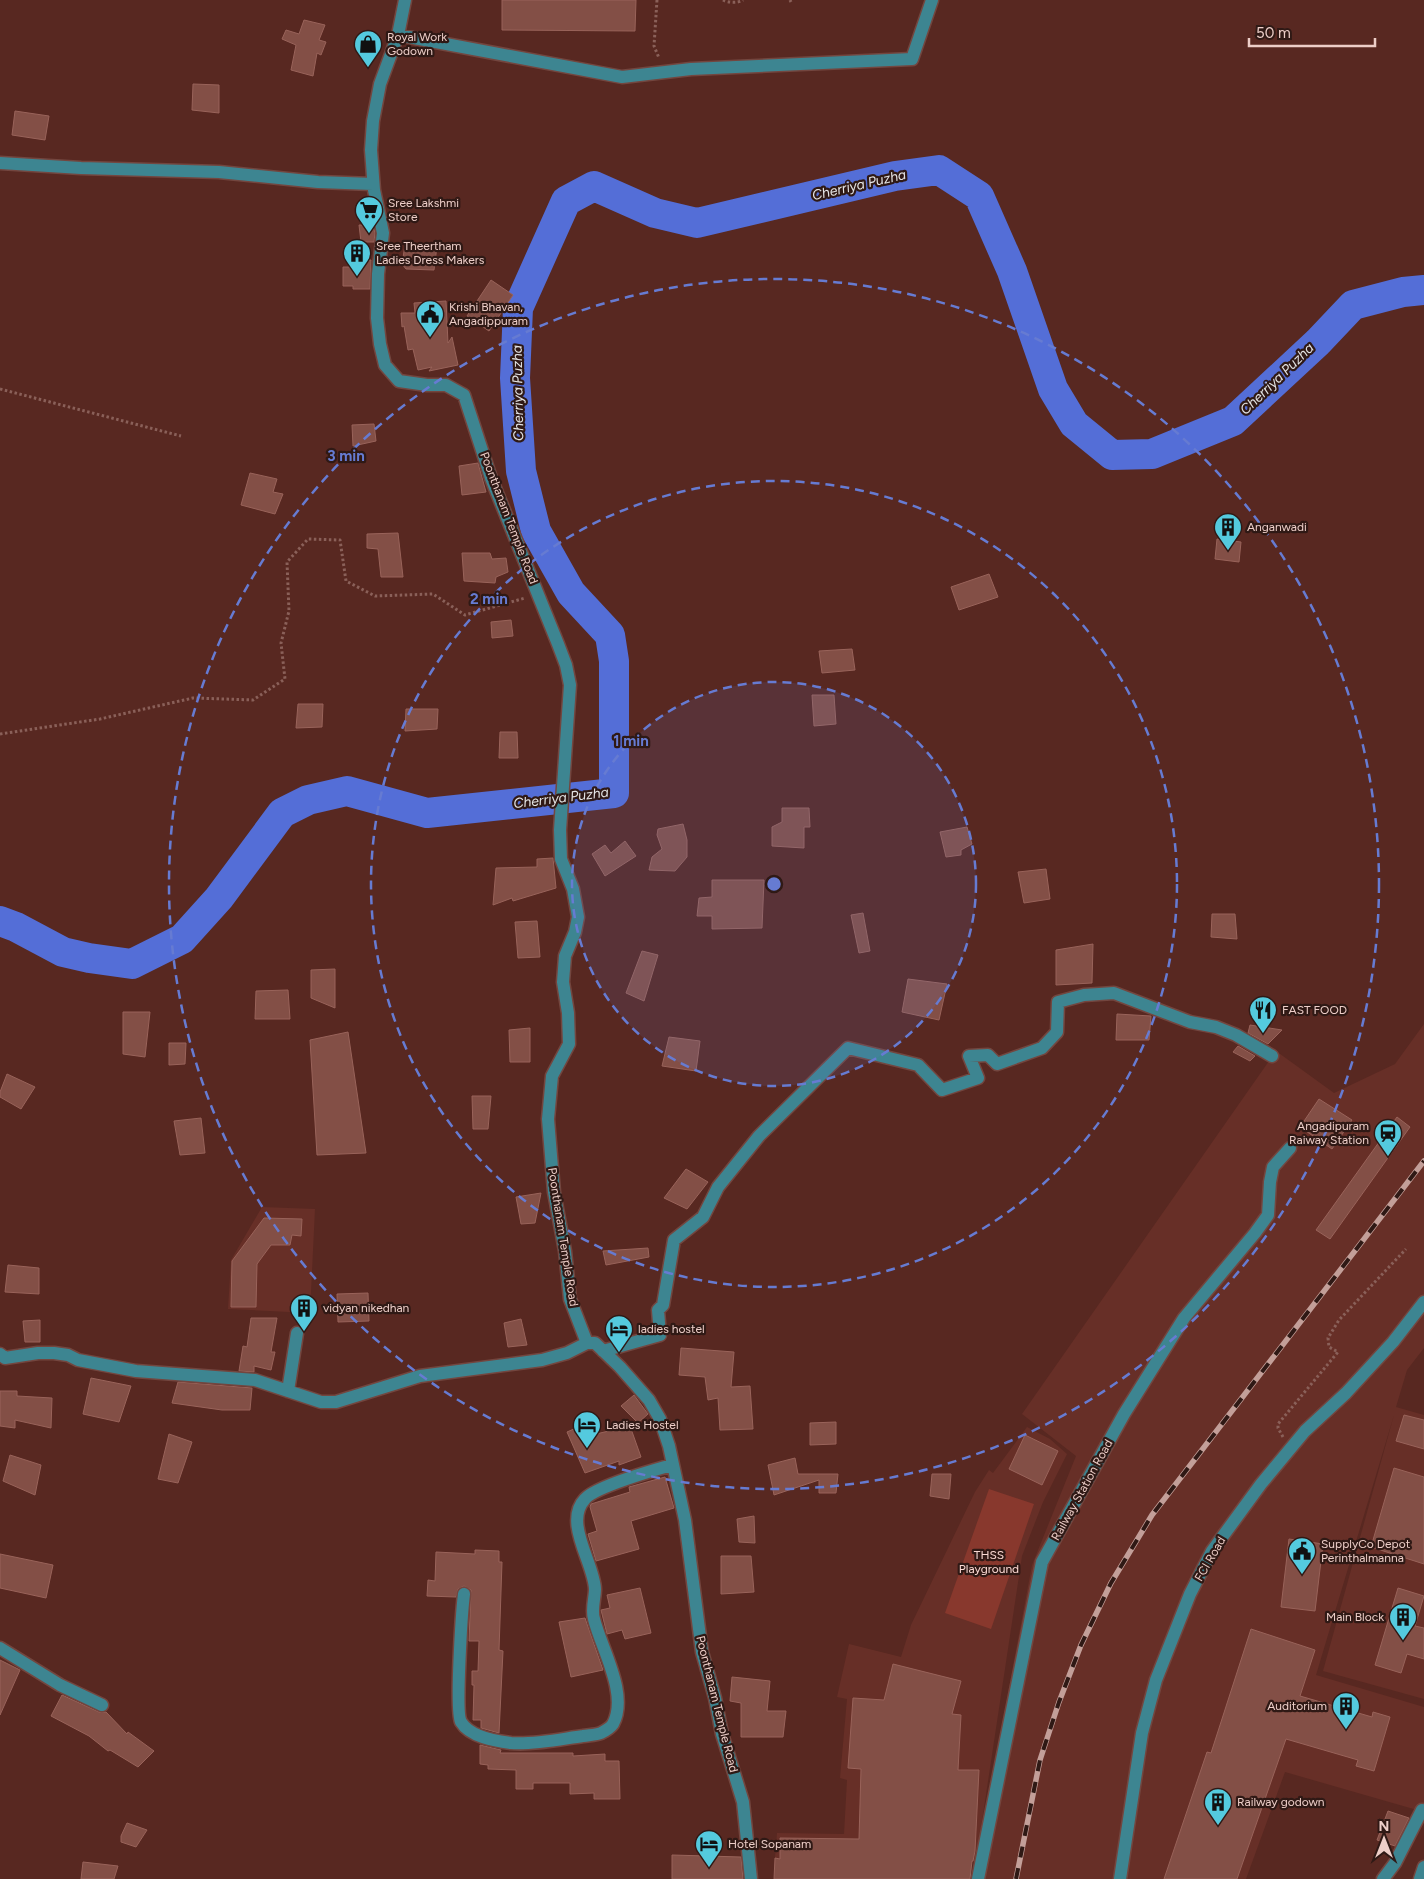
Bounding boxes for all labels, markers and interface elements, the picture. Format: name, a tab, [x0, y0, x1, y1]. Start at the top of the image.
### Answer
scale bar	[1249, 15, 1375, 47]
text: 50 m	[1256, 24, 1291, 42]
shop icon: Royal Work Godown	[353, 29, 383, 68]
place label: Royal Work Godown	[387, 30, 447, 58]
water label: Cherriya Puzha	[810, 166, 908, 204]
supermarket icon: Sree Lakshmi Store	[354, 195, 384, 234]
place label: Sree Lakshmi Store	[388, 196, 459, 224]
building icon: Sree Theertham Ladies Dress Makers	[342, 238, 372, 277]
place label: Sree Theertham Ladies Dress Makers	[376, 239, 485, 267]
public building icon: Krishi Bhavan, Angadippuram	[415, 299, 445, 338]
place label: Krishi Bhavan, Angadippuram	[449, 300, 528, 328]
water label: Cherriya Puzha	[1237, 340, 1317, 418]
water label: Cherriya Puzha	[509, 345, 527, 441]
text: 3 min	[327, 447, 365, 465]
street label: Poonthanam Temple Road	[477, 450, 541, 586]
building icon: Anganwadi	[1213, 512, 1243, 551]
place label: Anganwadi	[1247, 520, 1307, 534]
text: 2 min	[470, 590, 508, 608]
text: 1 min	[613, 732, 649, 750]
water label: Cherriya Puzha	[512, 784, 610, 812]
centre of rings	[765, 875, 783, 893]
restaurant icon: FAST FOOD	[1248, 995, 1278, 1034]
place label: FAST FOOD	[1282, 1003, 1347, 1017]
station icon: Angadipuram Raiway Station	[1373, 1118, 1403, 1157]
place label: Angadipuram Raiway Station	[1289, 1119, 1369, 1147]
street label: Poonthanam Temple Road	[545, 1167, 581, 1307]
building icon: vidyan nikedhan	[289, 1293, 319, 1332]
place label: vidyan nikedhan	[323, 1301, 410, 1315]
hotel icon: ladies hostel	[604, 1314, 634, 1353]
place label: ladies hostel	[638, 1322, 705, 1336]
hotel icon: Ladies Hostel	[572, 1410, 602, 1449]
place label: Ladies Hostel	[606, 1418, 679, 1432]
street label: Railway Station Road	[1048, 1437, 1116, 1543]
street label: FCI Road	[1192, 1534, 1228, 1584]
public building icon: SupplyCo Depot Perinthalmanna	[1287, 1536, 1317, 1575]
place label: SupplyCo Depot Perinthalmanna	[1321, 1537, 1411, 1565]
park label: THSS Playground	[959, 1548, 1019, 1576]
building icon: Main Block	[1388, 1602, 1418, 1641]
place label: Main Block	[1326, 1610, 1384, 1624]
street label: Poonthanam Temple Road	[693, 1634, 741, 1774]
building icon: Auditorium	[1331, 1691, 1361, 1730]
place label: Auditorium	[1267, 1699, 1327, 1713]
building icon: Railway godown	[1203, 1787, 1233, 1826]
place label: Railway godown	[1237, 1795, 1325, 1809]
north arrow	[1359, 1814, 1409, 1864]
text: N	[1379, 1818, 1389, 1835]
hotel icon: Hotel Sopanam	[694, 1829, 724, 1868]
place label: Hotel Sopanam	[728, 1837, 811, 1851]

